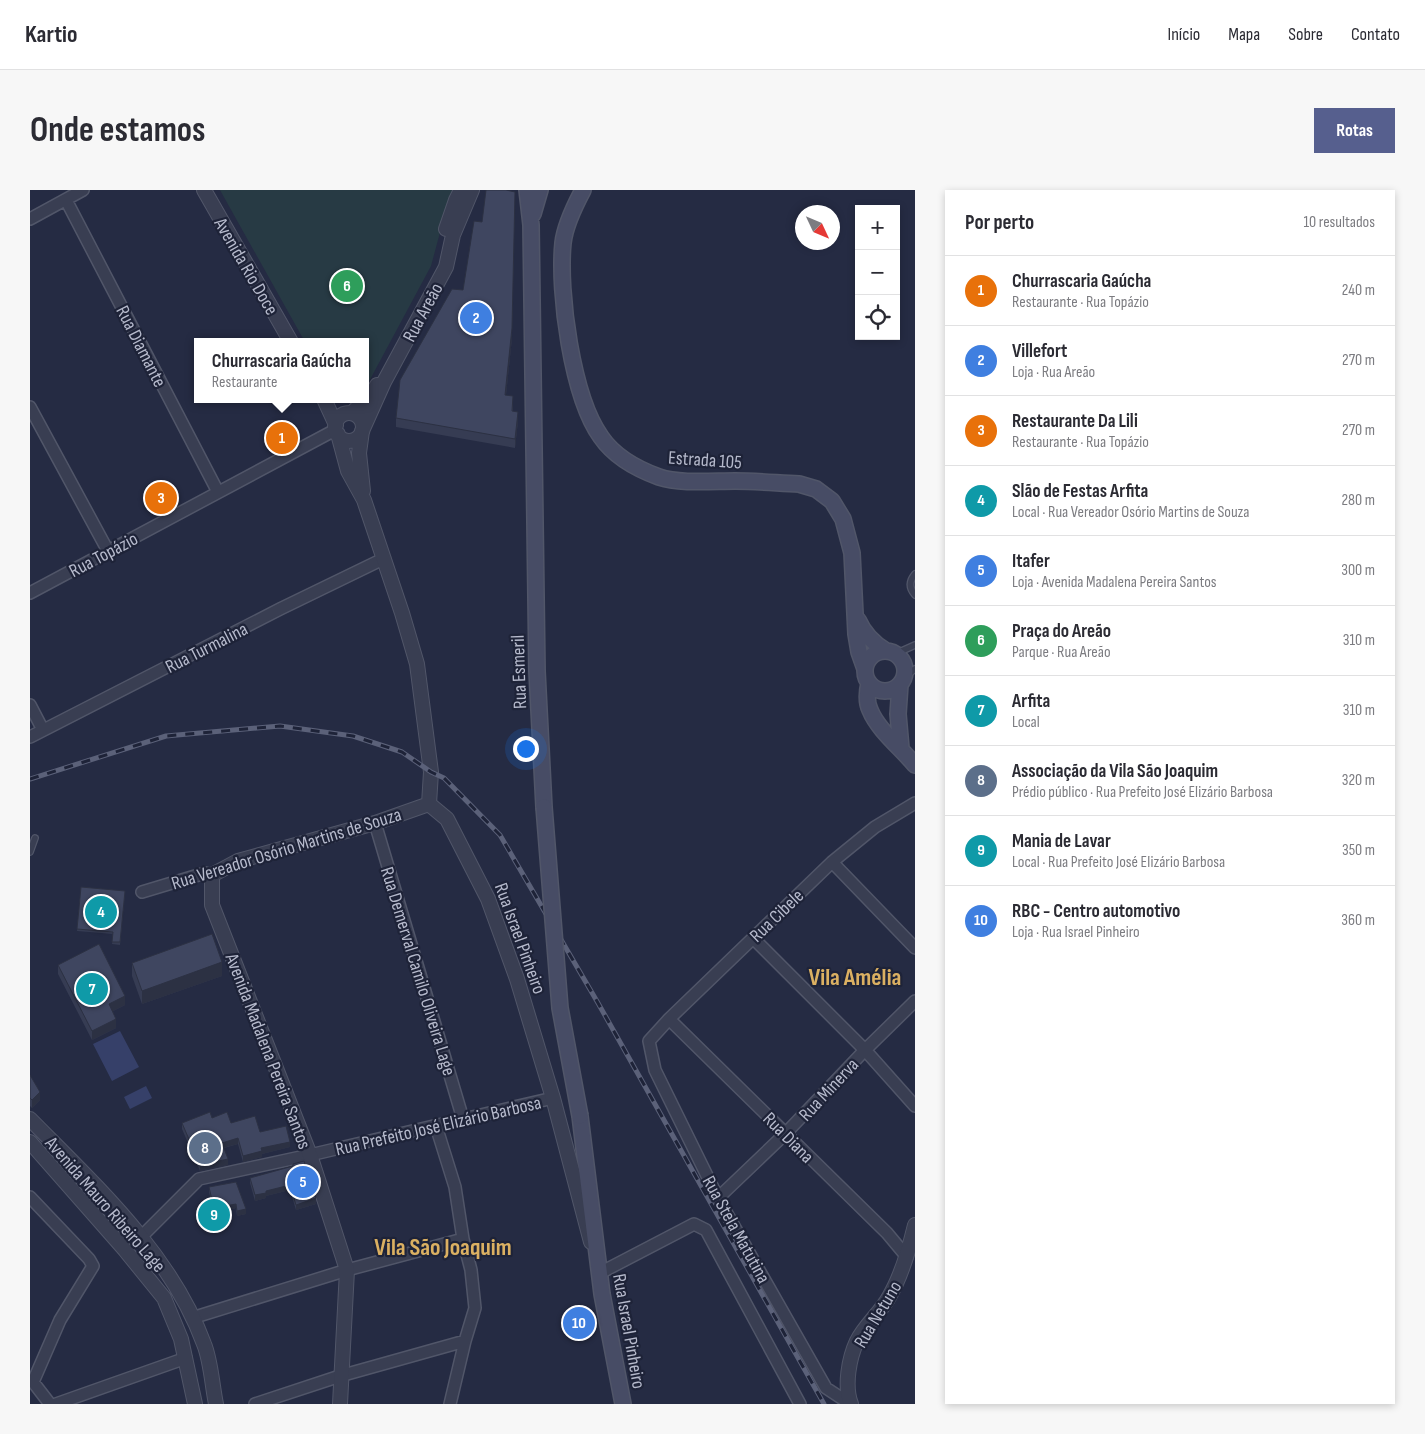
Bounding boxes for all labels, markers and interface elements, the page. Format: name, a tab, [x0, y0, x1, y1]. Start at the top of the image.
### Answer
text: Kartio	[25, 20, 77, 49]
text: Início	[1168, 24, 1200, 45]
text: Mapa	[1228, 24, 1260, 45]
text: Sobre	[1288, 24, 1323, 45]
text: Contato	[1351, 24, 1400, 45]
button: Rotas	[1314, 108, 1395, 153]
text: Onde estamos	[30, 109, 206, 152]
north arrow	[795, 205, 840, 250]
map controls	[855, 205, 900, 340]
button: +	[855, 205, 900, 250]
text: Por perto	[965, 210, 1034, 235]
street label: Avenida Rio Doce	[208, 213, 283, 319]
text: 10 resultados	[1304, 213, 1375, 232]
button: −	[855, 250, 900, 295]
pin: 6	[331, 267, 363, 305]
text: Churrascaria Gaúcha	[1012, 270, 1151, 293]
street label: Rua Areão	[398, 279, 448, 346]
text: 1	[978, 281, 984, 300]
text: 240 m	[1342, 281, 1375, 300]
text: Restaurante · Rua Topázio	[1012, 293, 1149, 312]
button: locate	[855, 295, 900, 340]
pin: 2	[460, 299, 492, 337]
street label: Rua Diamante	[110, 302, 171, 391]
popup	[194, 338, 369, 403]
text: Villefort	[1012, 340, 1067, 363]
text: Churrascaria Gaúcha	[212, 350, 351, 373]
text: 2	[977, 351, 985, 370]
text: 270 m	[1342, 351, 1375, 370]
text: Loja · Rua Areão	[1012, 363, 1095, 382]
text: Restaurante	[212, 373, 277, 392]
text: Restaurante Da Lili	[1012, 410, 1138, 433]
pin: 1	[266, 419, 298, 457]
text: 3	[977, 421, 985, 440]
text: 270 m	[1342, 421, 1375, 440]
text: Restaurante · Rua Topázio	[1012, 433, 1149, 452]
street label: Estrada 105	[667, 446, 743, 475]
pin: 3	[145, 479, 177, 517]
text: Slão de Festas Arfita	[1012, 480, 1148, 503]
text: 4	[977, 491, 985, 510]
text: 280 m	[1341, 491, 1375, 510]
text: Local · Rua Vereador Osório Martins de Souza	[1012, 503, 1249, 522]
street label: Rua Topázio	[65, 528, 142, 583]
text: Itafer	[1012, 550, 1050, 573]
text: 5	[977, 561, 985, 580]
text: 300 m	[1341, 561, 1375, 580]
text: Loja · Avenida Madalena Pereira Santos	[1012, 573, 1217, 592]
street label: Rua Turmalina	[162, 618, 252, 679]
text: Praça do Areão	[1012, 620, 1111, 643]
text: 6	[977, 631, 985, 650]
text: 310 m	[1343, 631, 1375, 650]
street label: Rua Esmeril	[507, 635, 532, 709]
text: Parque · Rua Areão	[1012, 643, 1111, 662]
text: Arfita	[1012, 690, 1050, 713]
text: 7	[978, 701, 984, 720]
text: 310 m	[1343, 701, 1375, 720]
text: Local	[1012, 713, 1040, 732]
your location	[513, 736, 539, 762]
text: Associação da Vila São Joaquim	[1012, 760, 1218, 783]
text: 8	[977, 771, 985, 790]
text: 320 m	[1342, 771, 1375, 790]
text: Prédio público · Rua Prefeito José Elizário Barbosa	[1012, 783, 1273, 802]
street label: Rua Vereador Osório Martins de Souza	[169, 803, 404, 895]
text: Mania de Lavar	[1012, 830, 1111, 853]
text: 9	[977, 841, 985, 860]
text: 350 m	[1342, 841, 1375, 860]
text: Local · Rua Prefeito José Elizário Barbosa	[1012, 853, 1225, 872]
street label: Rua Demerval Camilo Oliveira Lage	[375, 864, 460, 1079]
street label: Rua Israel Pinheiro	[489, 880, 550, 997]
street label: Rua Cibele	[745, 885, 809, 947]
pin: 4	[85, 893, 117, 931]
text: RBC - Centro automotivo	[1012, 900, 1180, 923]
text: 10	[974, 911, 988, 930]
text: 360 m	[1341, 911, 1375, 930]
text: Loja · Rua Israel Pinheiro	[1012, 923, 1140, 942]
street label: Avenida Madalena Pereira Santos	[219, 950, 316, 1153]
district label: Vila Amélia	[809, 963, 901, 992]
pin: 7	[76, 970, 108, 1008]
street label: Rua Minerva	[794, 1054, 864, 1126]
street label: Rua Prefeito José Elizário Barbosa	[333, 1092, 543, 1161]
street label: Rua Diana	[758, 1108, 818, 1168]
pin: 8	[189, 1129, 221, 1167]
street label: Avenida Mauro Ribeiro Lage	[39, 1132, 170, 1278]
pin: 5	[287, 1163, 319, 1201]
street label: Rua Stela Matutina	[697, 1172, 775, 1288]
pin: 9	[198, 1196, 230, 1234]
district label: Vila São Joaquim	[374, 1233, 512, 1262]
street label: Rua Israel Pinheiro	[607, 1272, 650, 1391]
street label: Rua Netuno	[849, 1277, 907, 1352]
pin: 10	[563, 1304, 595, 1342]

